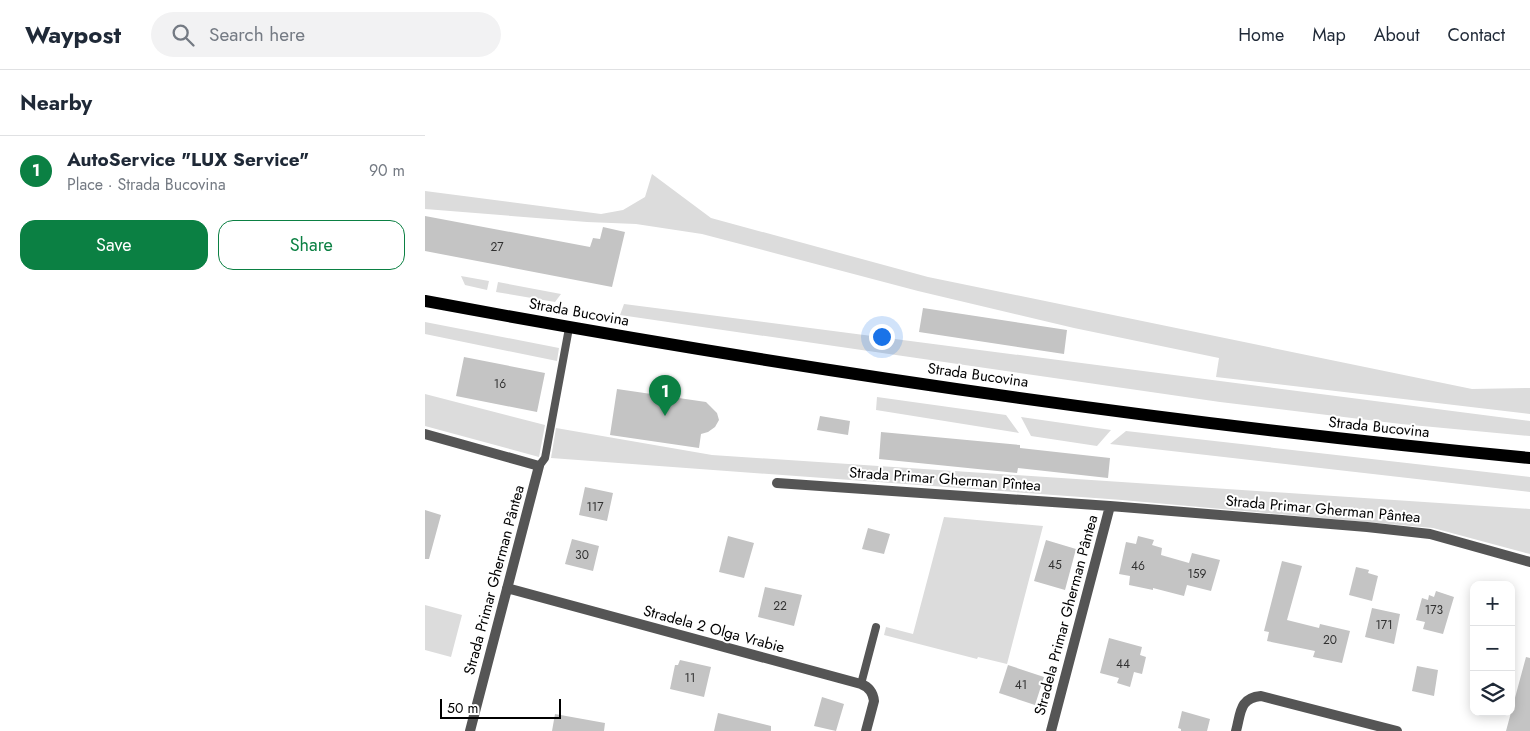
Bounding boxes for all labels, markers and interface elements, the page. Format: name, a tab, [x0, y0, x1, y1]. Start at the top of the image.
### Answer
search box	[151, 12, 501, 57]
text: Waypost	[25, 17, 121, 52]
icon: search	[169, 21, 197, 49]
text: Search here	[209, 21, 305, 48]
text: Home	[1238, 22, 1284, 48]
text: Map	[1312, 22, 1346, 48]
text: About	[1374, 22, 1419, 48]
text: Contact	[1447, 22, 1505, 48]
text: Nearby	[20, 88, 92, 118]
text: AutoService "LUX Service"	[67, 146, 309, 173]
text: 1	[32, 159, 40, 182]
text: 90 m	[369, 159, 405, 182]
text: Place · Strada Bucovina	[67, 173, 226, 196]
button: Save	[20, 220, 208, 270]
button: Share	[218, 220, 405, 270]
house number: 27	[490, 238, 504, 256]
street label: Strada Bucovina	[527, 292, 631, 332]
your location	[869, 324, 895, 350]
street label: Strada Bucovina	[926, 357, 1030, 393]
house number: 16	[494, 375, 506, 393]
pin: 1	[649, 375, 681, 416]
street label: Strada Bucovina	[1327, 411, 1431, 443]
street label: Strada Primar Gherman Pîntea	[848, 461, 1042, 497]
street label: Strada Primar Gherman Pântea	[458, 483, 530, 677]
street label: Strada Primar Gherman Pântea	[1225, 490, 1421, 528]
house number: 117	[586, 498, 604, 516]
street label: Stradela Primar Gherman Pântea	[1029, 512, 1103, 718]
house number: 30	[575, 546, 589, 564]
house number: 45	[1048, 556, 1062, 574]
house number: 46	[1131, 557, 1145, 575]
house number: 159	[1187, 565, 1207, 583]
map controls	[1470, 581, 1515, 716]
button: +	[1470, 581, 1515, 626]
house number: 22	[773, 597, 787, 615]
street label: Stradela 2 Olga Vrabie	[641, 600, 787, 659]
house number: 173	[1425, 601, 1444, 619]
house number: 171	[1375, 616, 1393, 634]
button: −	[1470, 626, 1515, 671]
house number: 20	[1323, 631, 1337, 649]
house number: 44	[1116, 655, 1130, 673]
house number: 11	[685, 669, 695, 687]
button: layers	[1470, 671, 1515, 716]
house number: 41	[1015, 676, 1027, 694]
scale bar	[440, 696, 561, 719]
text: 50 m	[447, 698, 478, 718]

